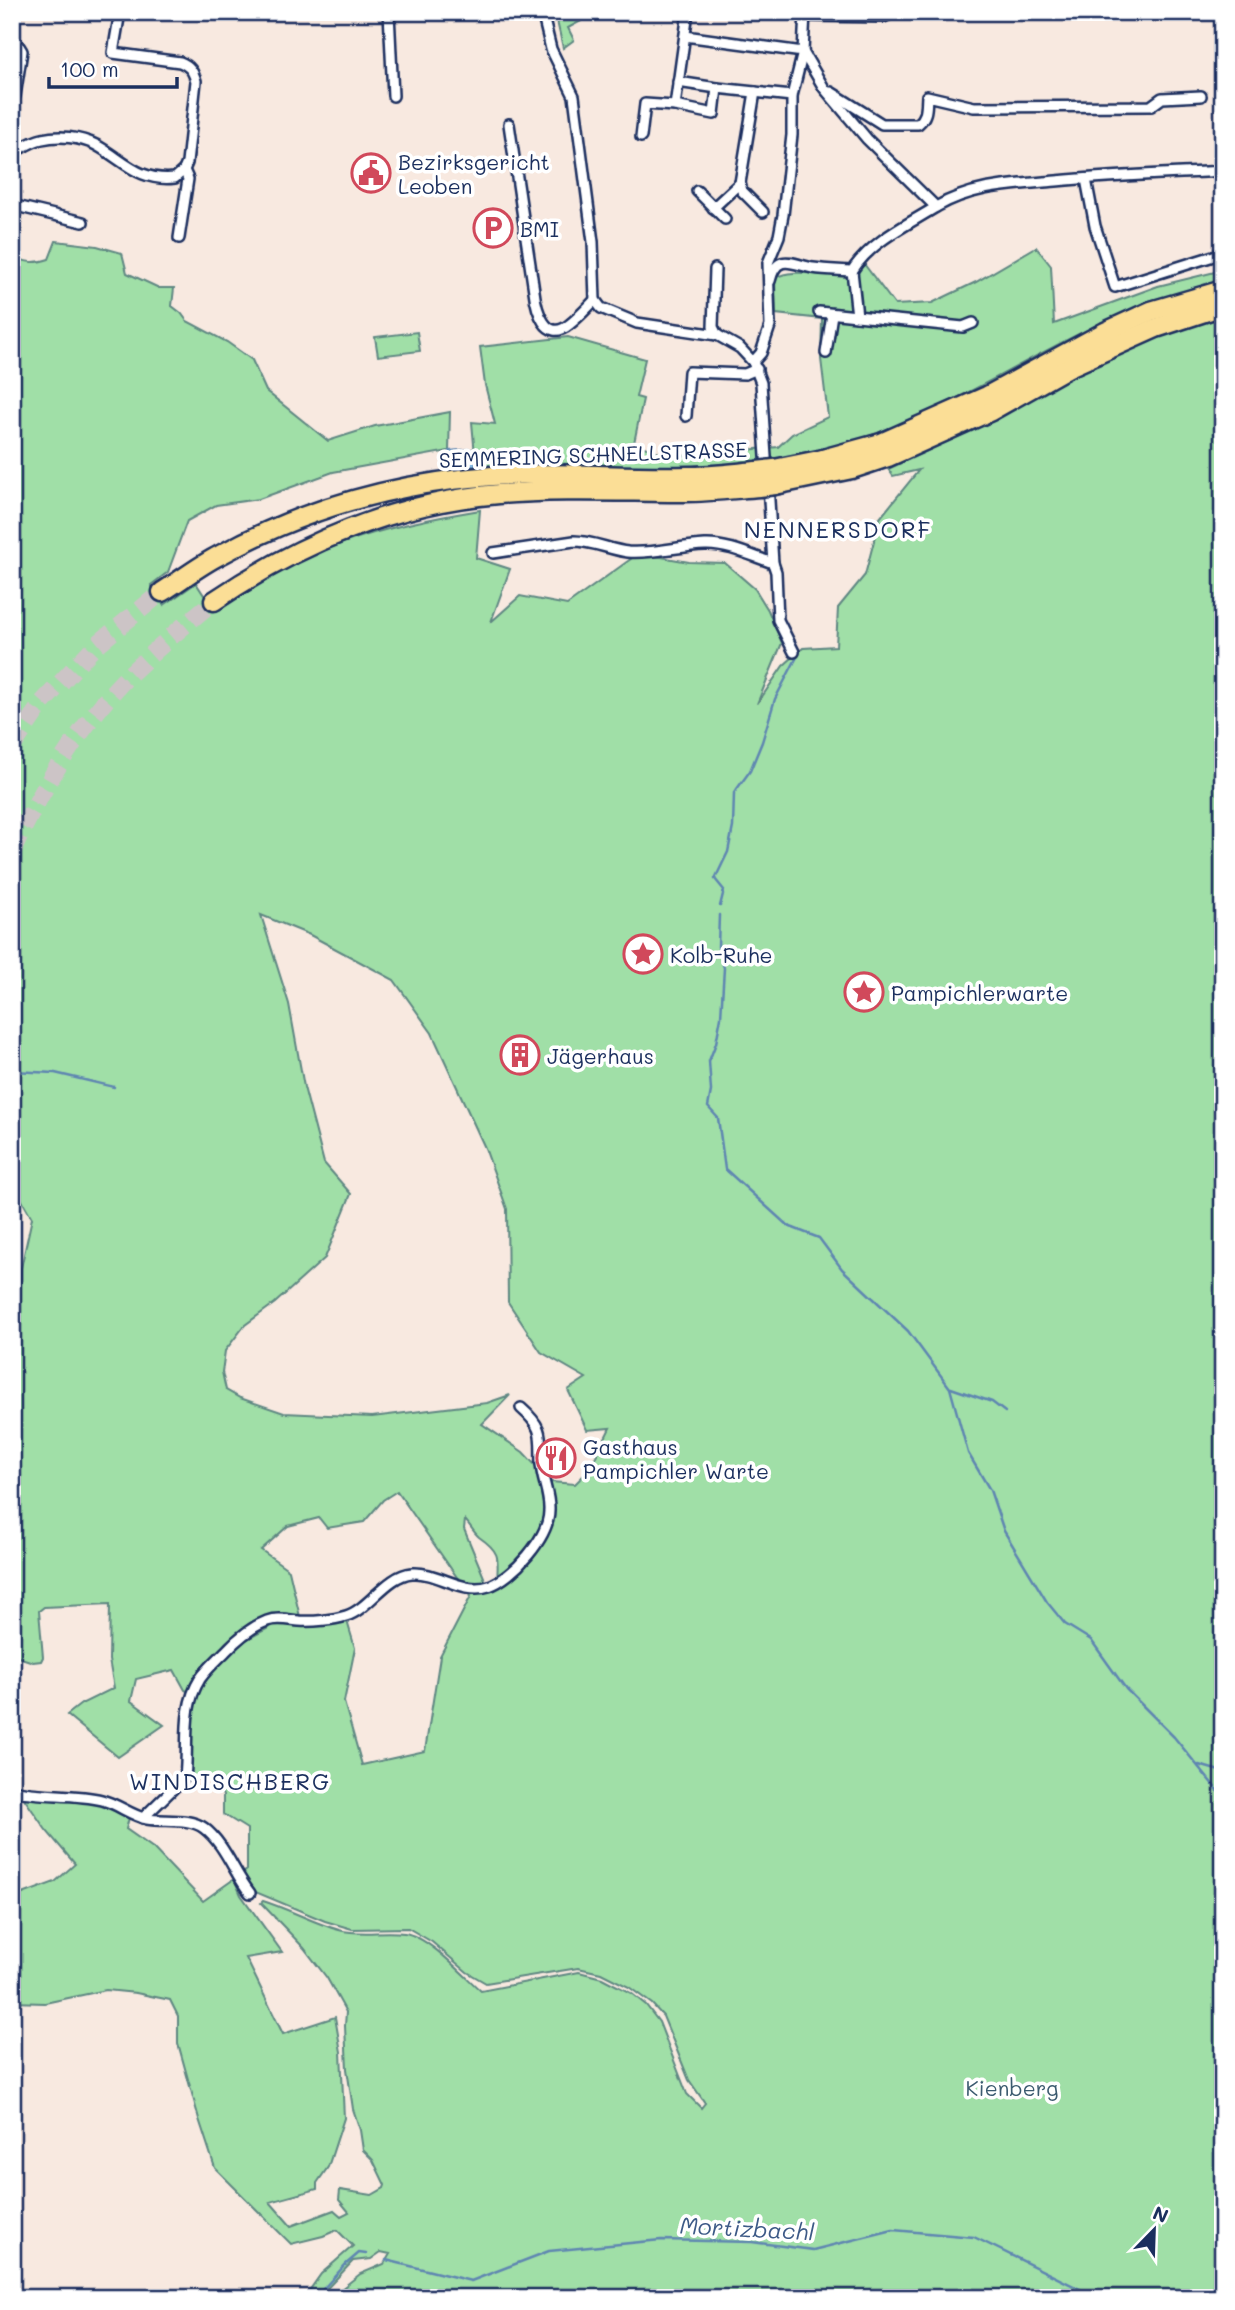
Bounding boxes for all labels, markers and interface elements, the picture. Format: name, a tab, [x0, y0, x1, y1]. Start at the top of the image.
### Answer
scale bar	[49, 46, 177, 90]
text: 100 m	[60, 55, 119, 82]
place label: Bezirksgericht Leoben	[398, 148, 550, 199]
public building icon: Bezirksgericht Leoben	[350, 152, 392, 194]
parking icon: BMI	[472, 207, 514, 249]
place label: BMI	[520, 215, 559, 242]
street label: SEMMERING SCHNELLSTRASSE	[438, 435, 748, 473]
district label: NENNERSDORF	[744, 514, 932, 544]
place icon: Kolb-Ruhe	[622, 933, 664, 975]
place label: Kolb-Ruhe	[670, 941, 773, 968]
place icon: Pampichlerwarte	[843, 971, 885, 1013]
place label: Pampichlerwarte	[891, 979, 1068, 1006]
building icon: Jägerhaus	[499, 1034, 541, 1076]
place label: Jägerhaus	[547, 1042, 654, 1069]
place label: Gasthaus Pampichler Warte	[583, 1433, 769, 1484]
restaurant icon: Gasthaus Pampichler Warte	[535, 1437, 577, 1479]
district label: WINDISCHBERG	[129, 1766, 331, 1796]
park label: Kienberg	[966, 2074, 1058, 2101]
north arrow	[1120, 2194, 1190, 2264]
text: N	[1149, 2200, 1172, 2228]
water label: Mortizbachl	[679, 2209, 815, 2247]

